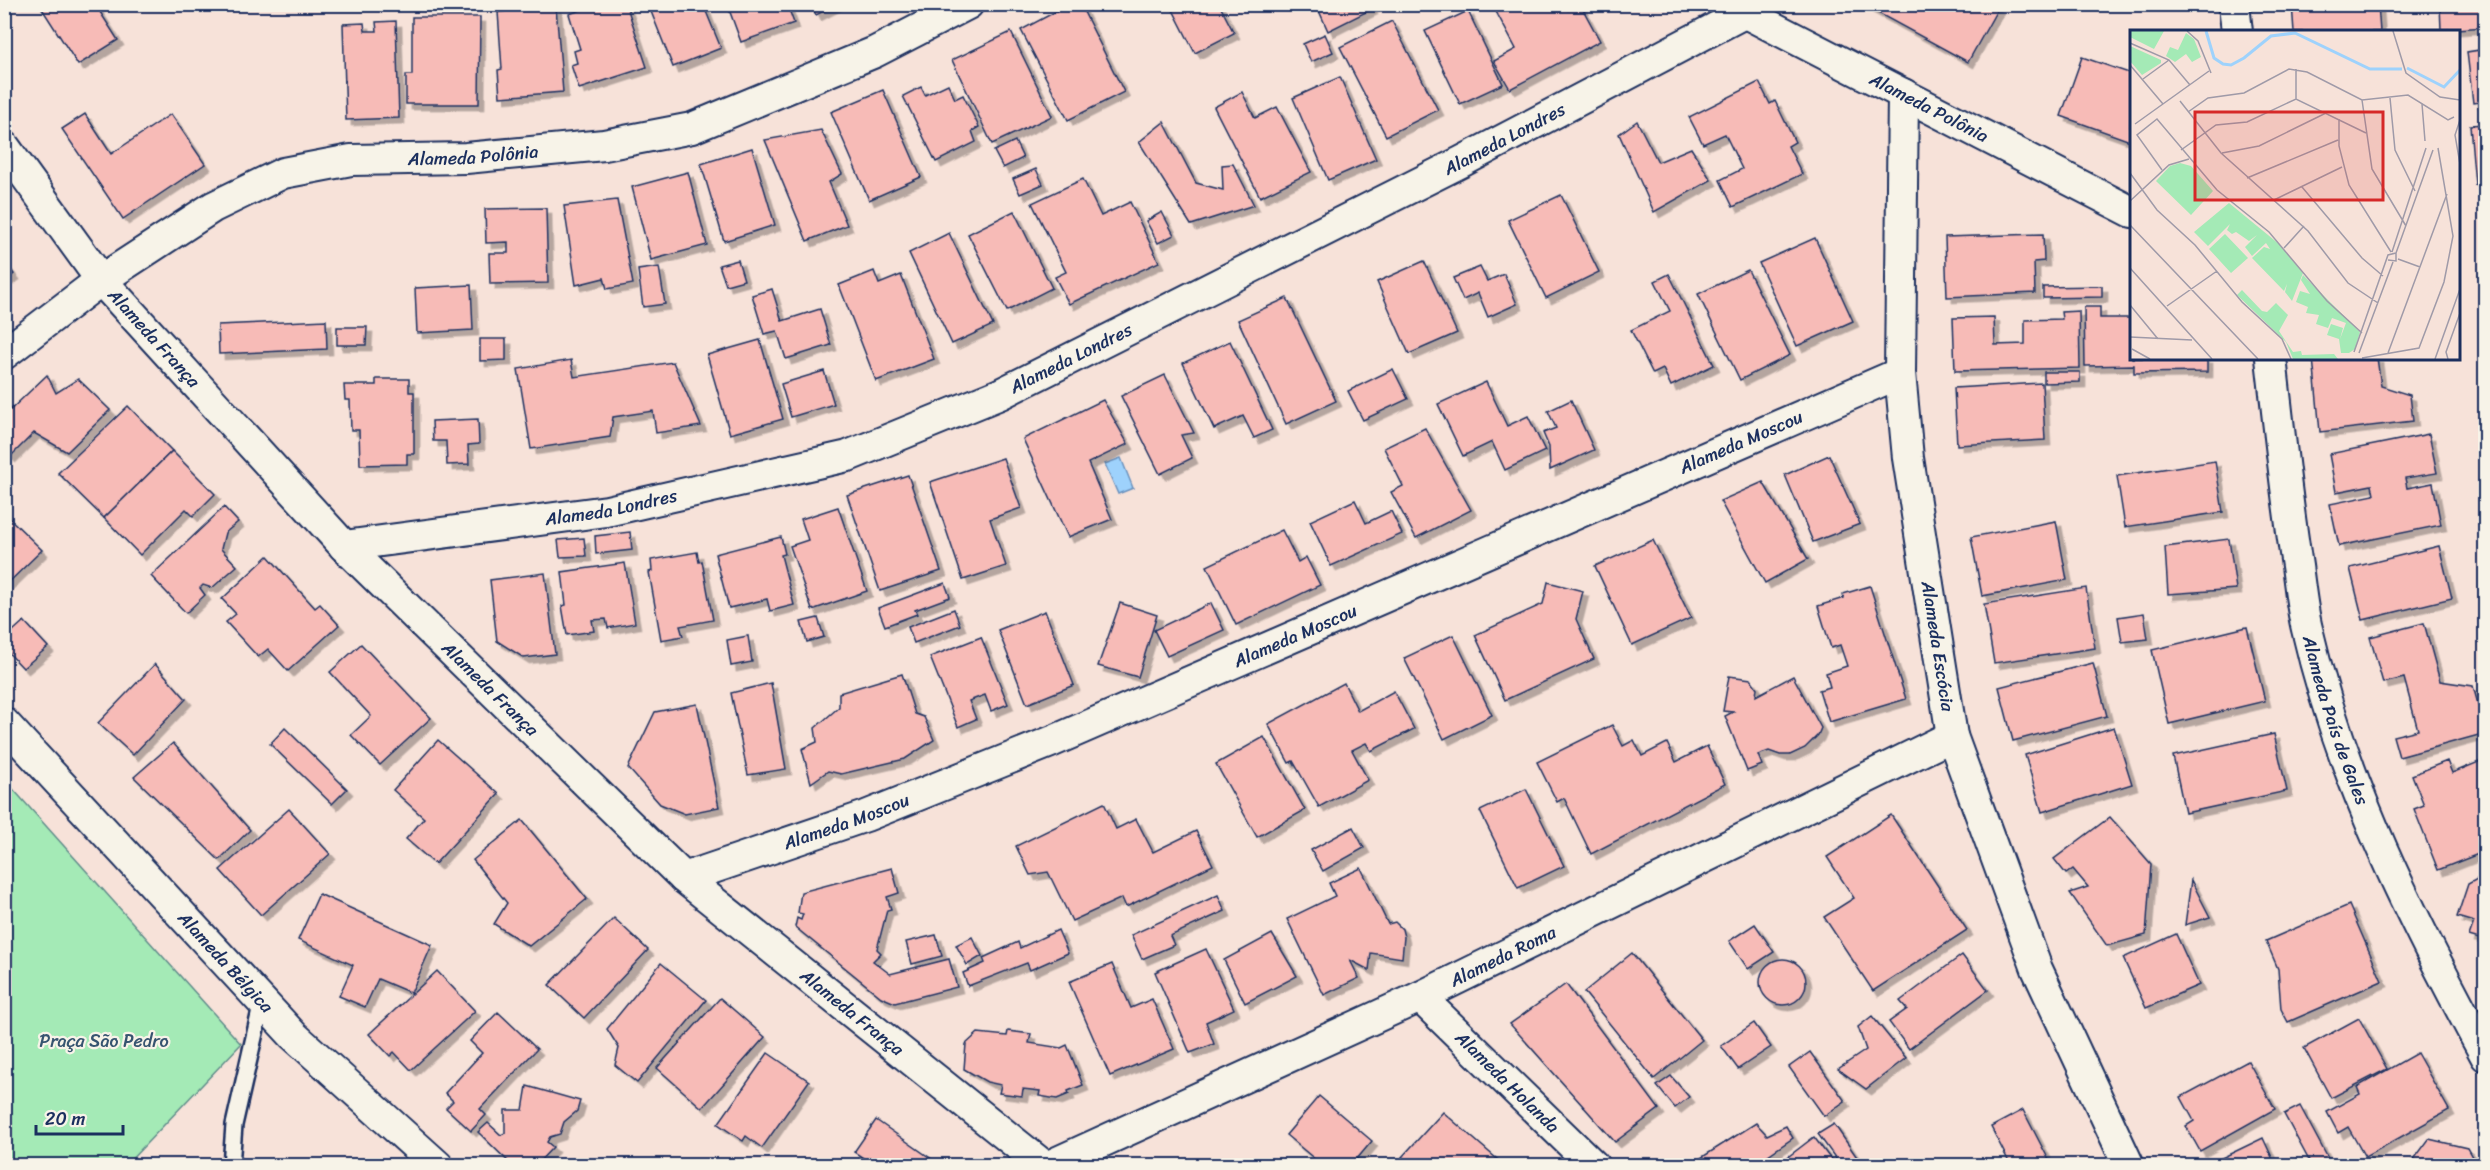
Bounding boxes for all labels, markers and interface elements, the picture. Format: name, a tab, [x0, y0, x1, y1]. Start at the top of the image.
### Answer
inset map	[2130, 30, 2460, 360]
street label: Alameda Polônia	[1863, 63, 1994, 152]
street label: Alameda Londres	[1437, 93, 1572, 185]
street label: Alameda Polônia	[407, 135, 540, 175]
street label: Alameda França	[99, 280, 209, 396]
street label: Alameda Londres	[1003, 314, 1139, 403]
street label: Alameda Moscou	[1673, 401, 1808, 483]
street label: Alameda Londres	[542, 479, 681, 535]
street label: Alameda Escócia	[1912, 578, 1964, 715]
street label: Alameda Moscou	[1227, 595, 1363, 677]
street label: Alameda País de Gales	[2293, 631, 2378, 811]
street label: Alameda França	[433, 632, 547, 745]
street label: Alameda Moscou	[778, 784, 915, 859]
street label: Alameda Bélgica	[169, 903, 282, 1021]
street label: Alameda Roma	[1443, 916, 1563, 997]
street label: Alameda França	[792, 960, 912, 1065]
street label: Alameda Holanda	[1447, 1022, 1568, 1141]
park label: Praça São Pedro	[39, 1025, 169, 1057]
scale bar	[36, 1098, 123, 1136]
text: 20 m	[45, 1103, 85, 1135]

